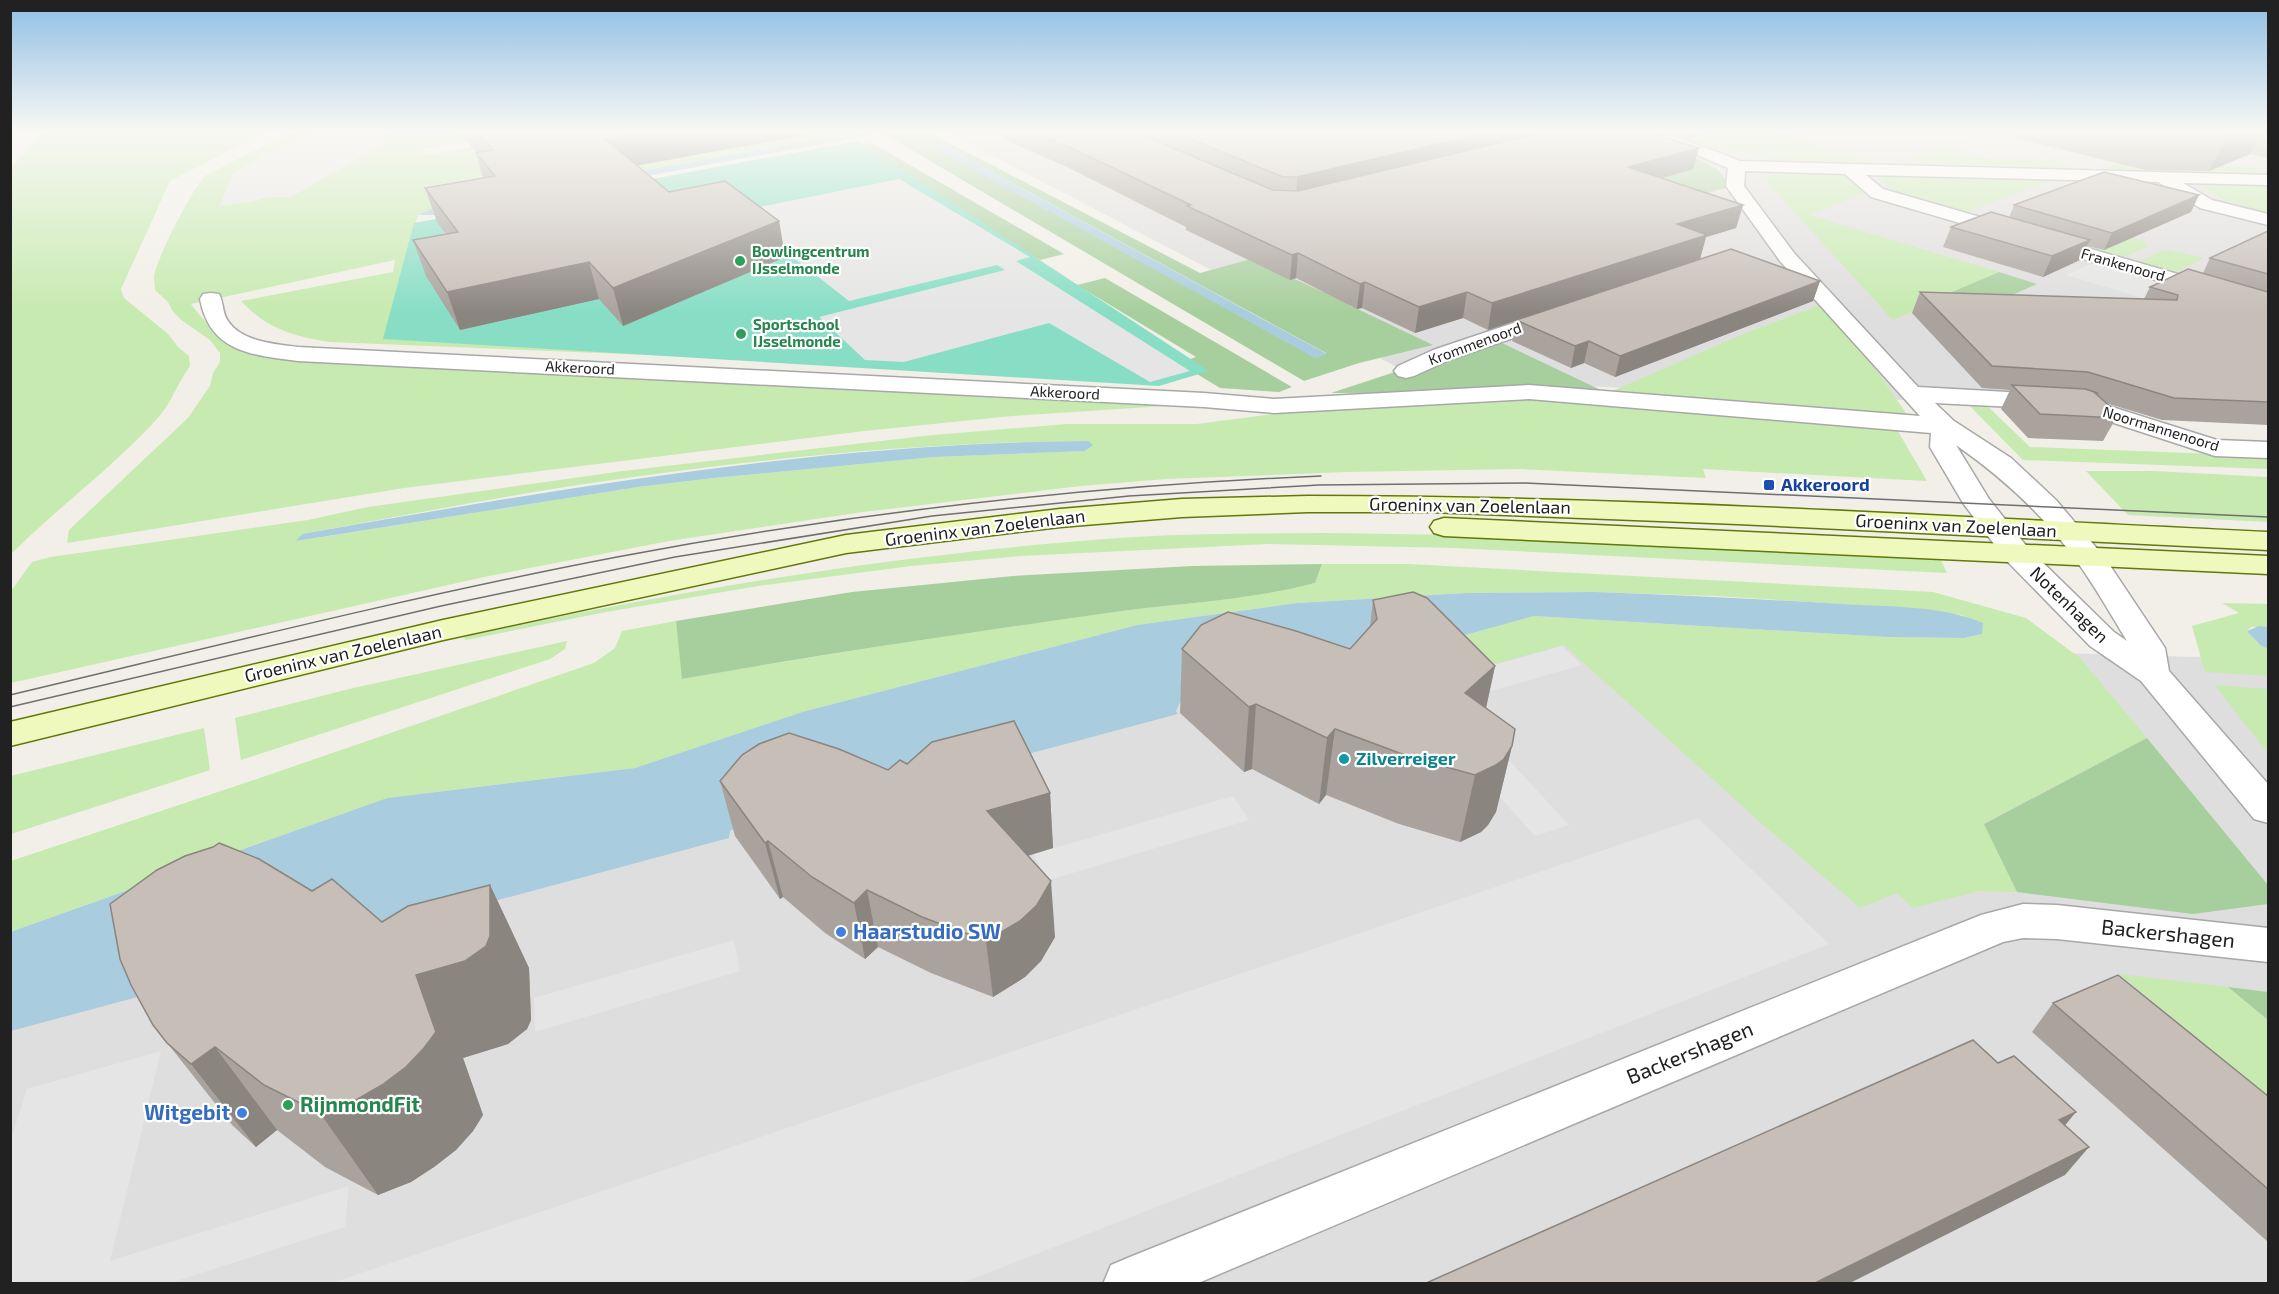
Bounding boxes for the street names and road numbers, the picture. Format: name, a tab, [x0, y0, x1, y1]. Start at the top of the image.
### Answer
street label: Frankenoord	[2079, 243, 2167, 285]
street label: Krommenoord	[1426, 318, 1524, 368]
street label: Akkeroord	[545, 356, 615, 378]
street label: Akkeroord	[1030, 381, 1100, 403]
street label: Noormannenoord	[2101, 402, 2222, 454]
street label: Groeninx van Zoelenlaan	[1369, 492, 1571, 518]
street label: Groeninx van Zoelenlaan	[883, 504, 1086, 550]
street label: Groeninx van Zoelenlaan	[1855, 509, 2057, 541]
street label: Notenhagen	[2026, 562, 2113, 647]
street label: Groeninx van Zoelenlaan	[242, 620, 443, 686]
street label: Backershagen	[2100, 913, 2236, 952]
street label: Backershagen	[1622, 1015, 1756, 1088]

